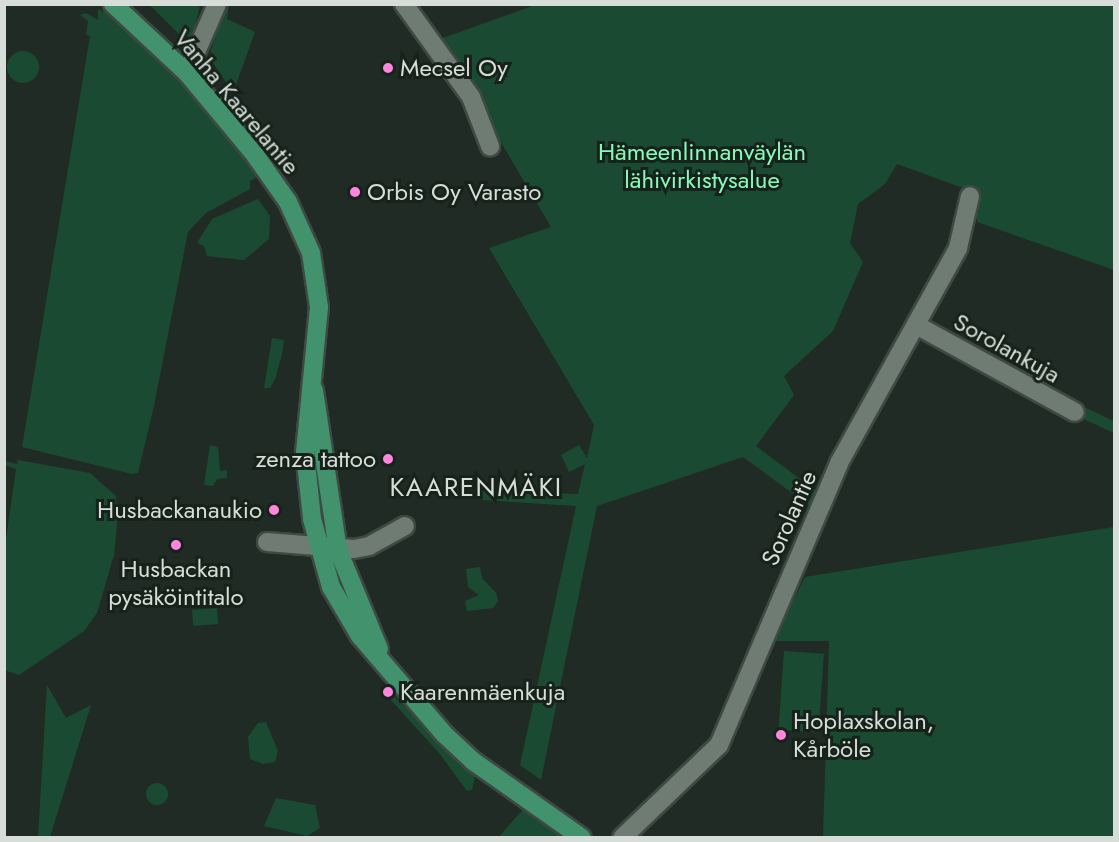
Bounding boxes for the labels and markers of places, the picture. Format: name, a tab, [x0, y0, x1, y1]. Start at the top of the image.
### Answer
place label: Mecsel Oy	[400, 54, 508, 82]
marker: Mecsel Oy	[381, 61, 395, 75]
place label: Orbis Oy Varasto	[367, 178, 541, 206]
marker: Orbis Oy Varasto	[348, 185, 362, 199]
place label: zenza tattoo	[256, 445, 376, 473]
marker: zenza tattoo	[381, 452, 395, 466]
place label: Husbackanaukio	[97, 496, 262, 524]
marker: Husbackanaukio	[267, 503, 281, 517]
marker: Husbackan pysäköintitalo	[169, 538, 183, 552]
place label: Husbackan pysäköintitalo	[108, 555, 244, 611]
place label: Kaarenmäenkuja	[400, 678, 565, 706]
marker: Kaarenmäenkuja	[381, 685, 395, 699]
place label: Hoplaxskolan, Kårböle	[793, 707, 934, 763]
marker: Hoplaxskolan, Kårböle	[774, 728, 788, 742]

